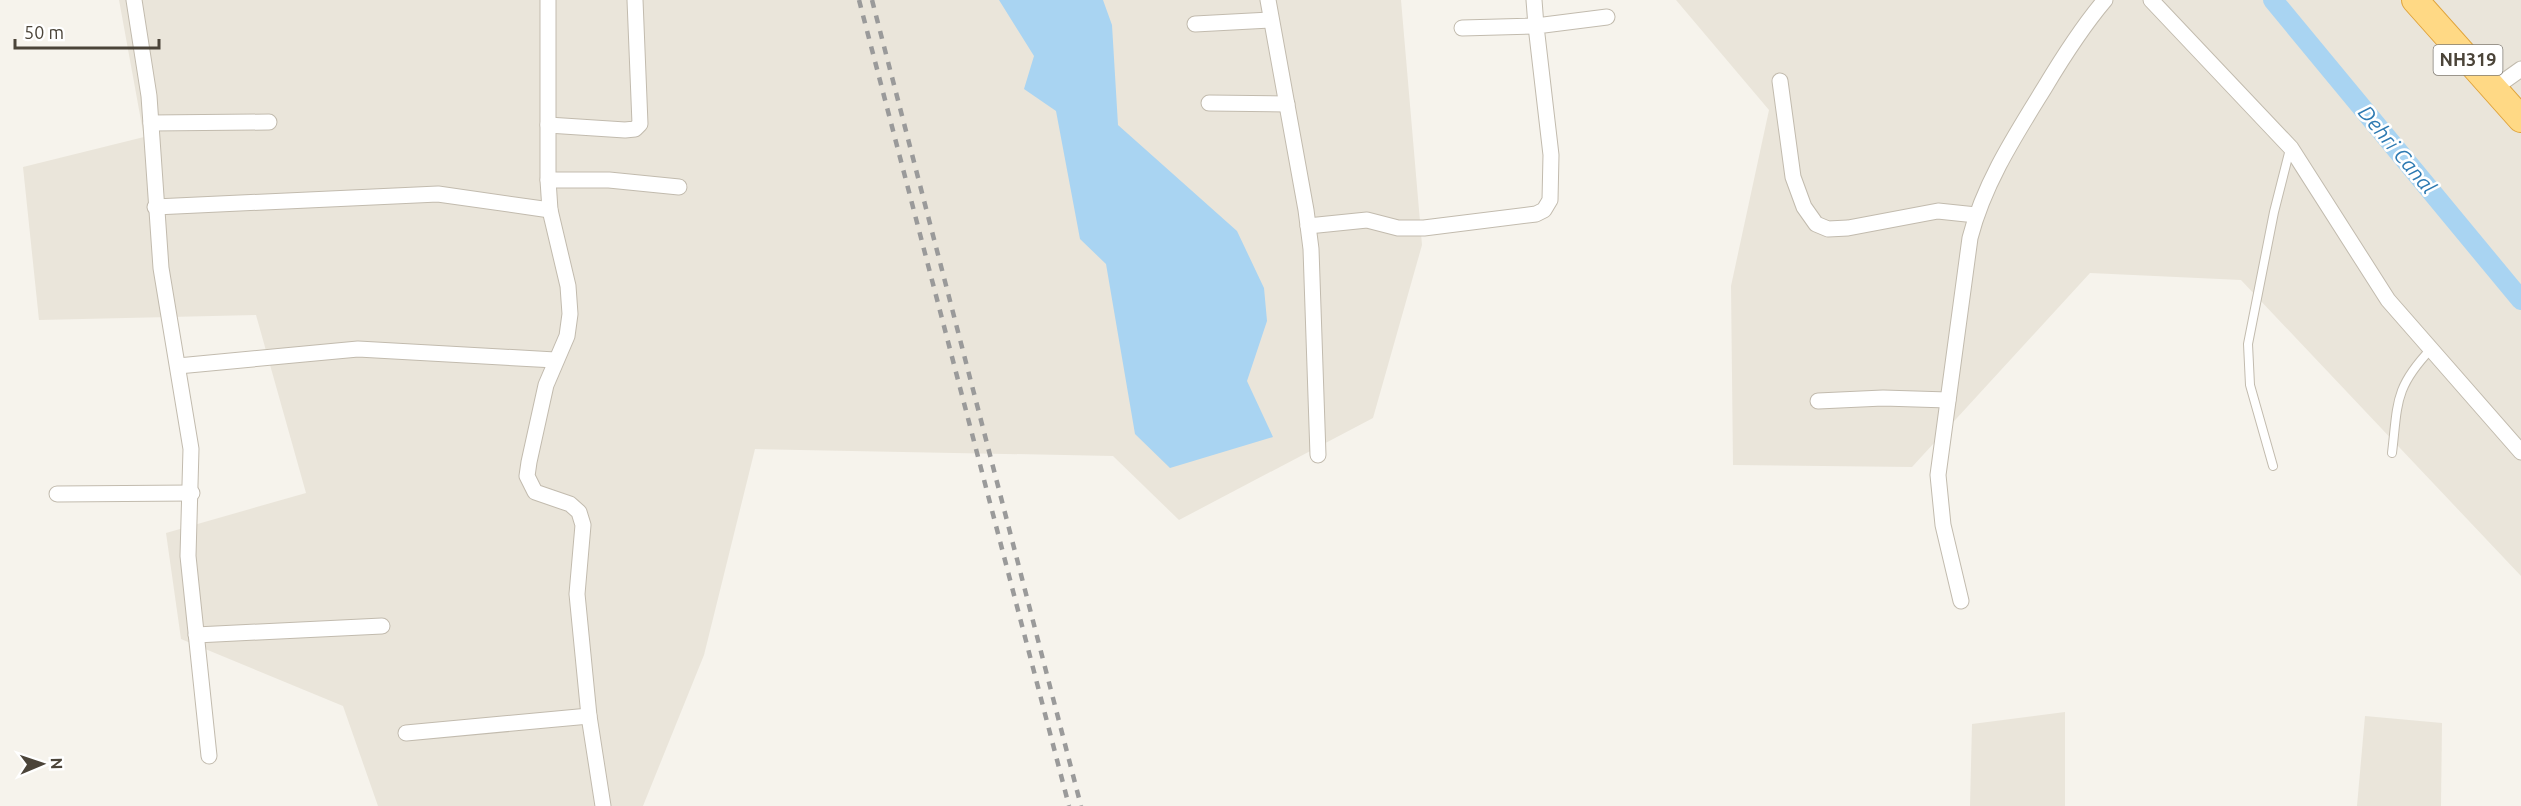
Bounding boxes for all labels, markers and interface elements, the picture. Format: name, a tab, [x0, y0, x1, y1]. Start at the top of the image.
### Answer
scale bar	[15, 12, 159, 50]
text: 50 m	[24, 22, 64, 42]
road number: NH319	[2434, 45, 2502, 75]
water label: Dehri Canal	[2354, 100, 2442, 199]
north arrow	[12, 734, 72, 794]
text: N	[48, 757, 66, 770]

